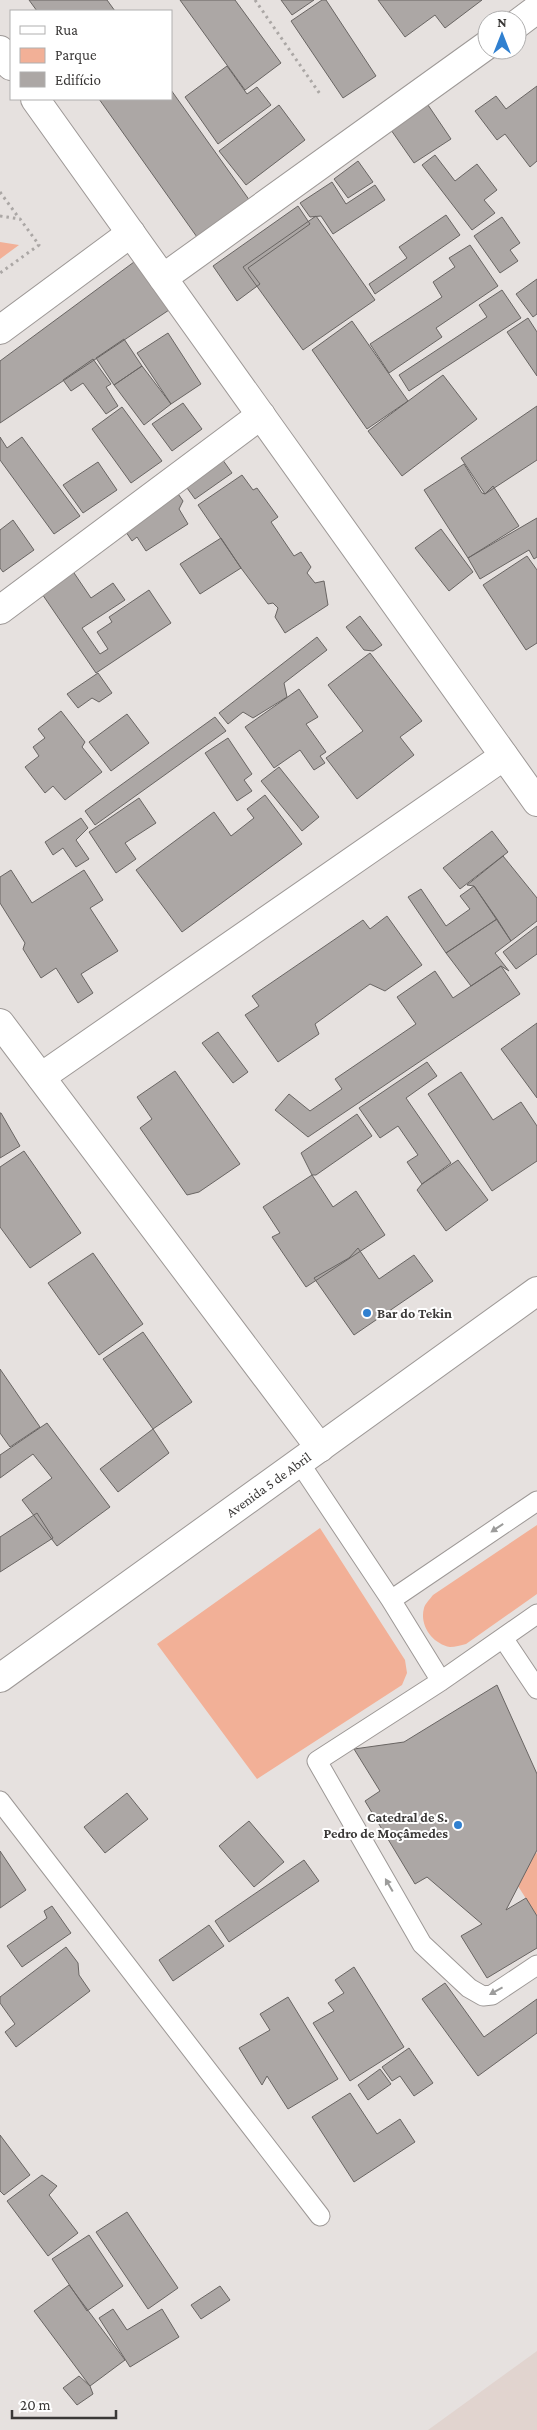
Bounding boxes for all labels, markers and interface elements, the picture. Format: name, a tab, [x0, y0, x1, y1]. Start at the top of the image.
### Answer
legend	[10, 10, 172, 100]
north arrow	[477, 10, 527, 60]
text: N	[497, 14, 507, 30]
text: Rua	[55, 22, 78, 38]
text: Parque	[55, 47, 97, 64]
text: Edifício	[55, 72, 101, 88]
place label: Bar do Tekin	[377, 1305, 452, 1321]
marker: Bar do Tekin	[361, 1307, 373, 1319]
street label: Avenida 5 de Abril	[223, 1448, 314, 1520]
one-way arrow	[490, 1523, 503, 1533]
place label: Catedral de S. Pedro de Moçâmedes	[323, 1809, 448, 1841]
marker: Catedral de S. Pedro de Moçâmedes	[452, 1819, 464, 1831]
one-way arrow	[384, 1879, 393, 1892]
one-way arrow	[490, 1987, 503, 1996]
scale bar	[12, 2388, 116, 2420]
text: 20 m	[20, 2397, 51, 2413]

